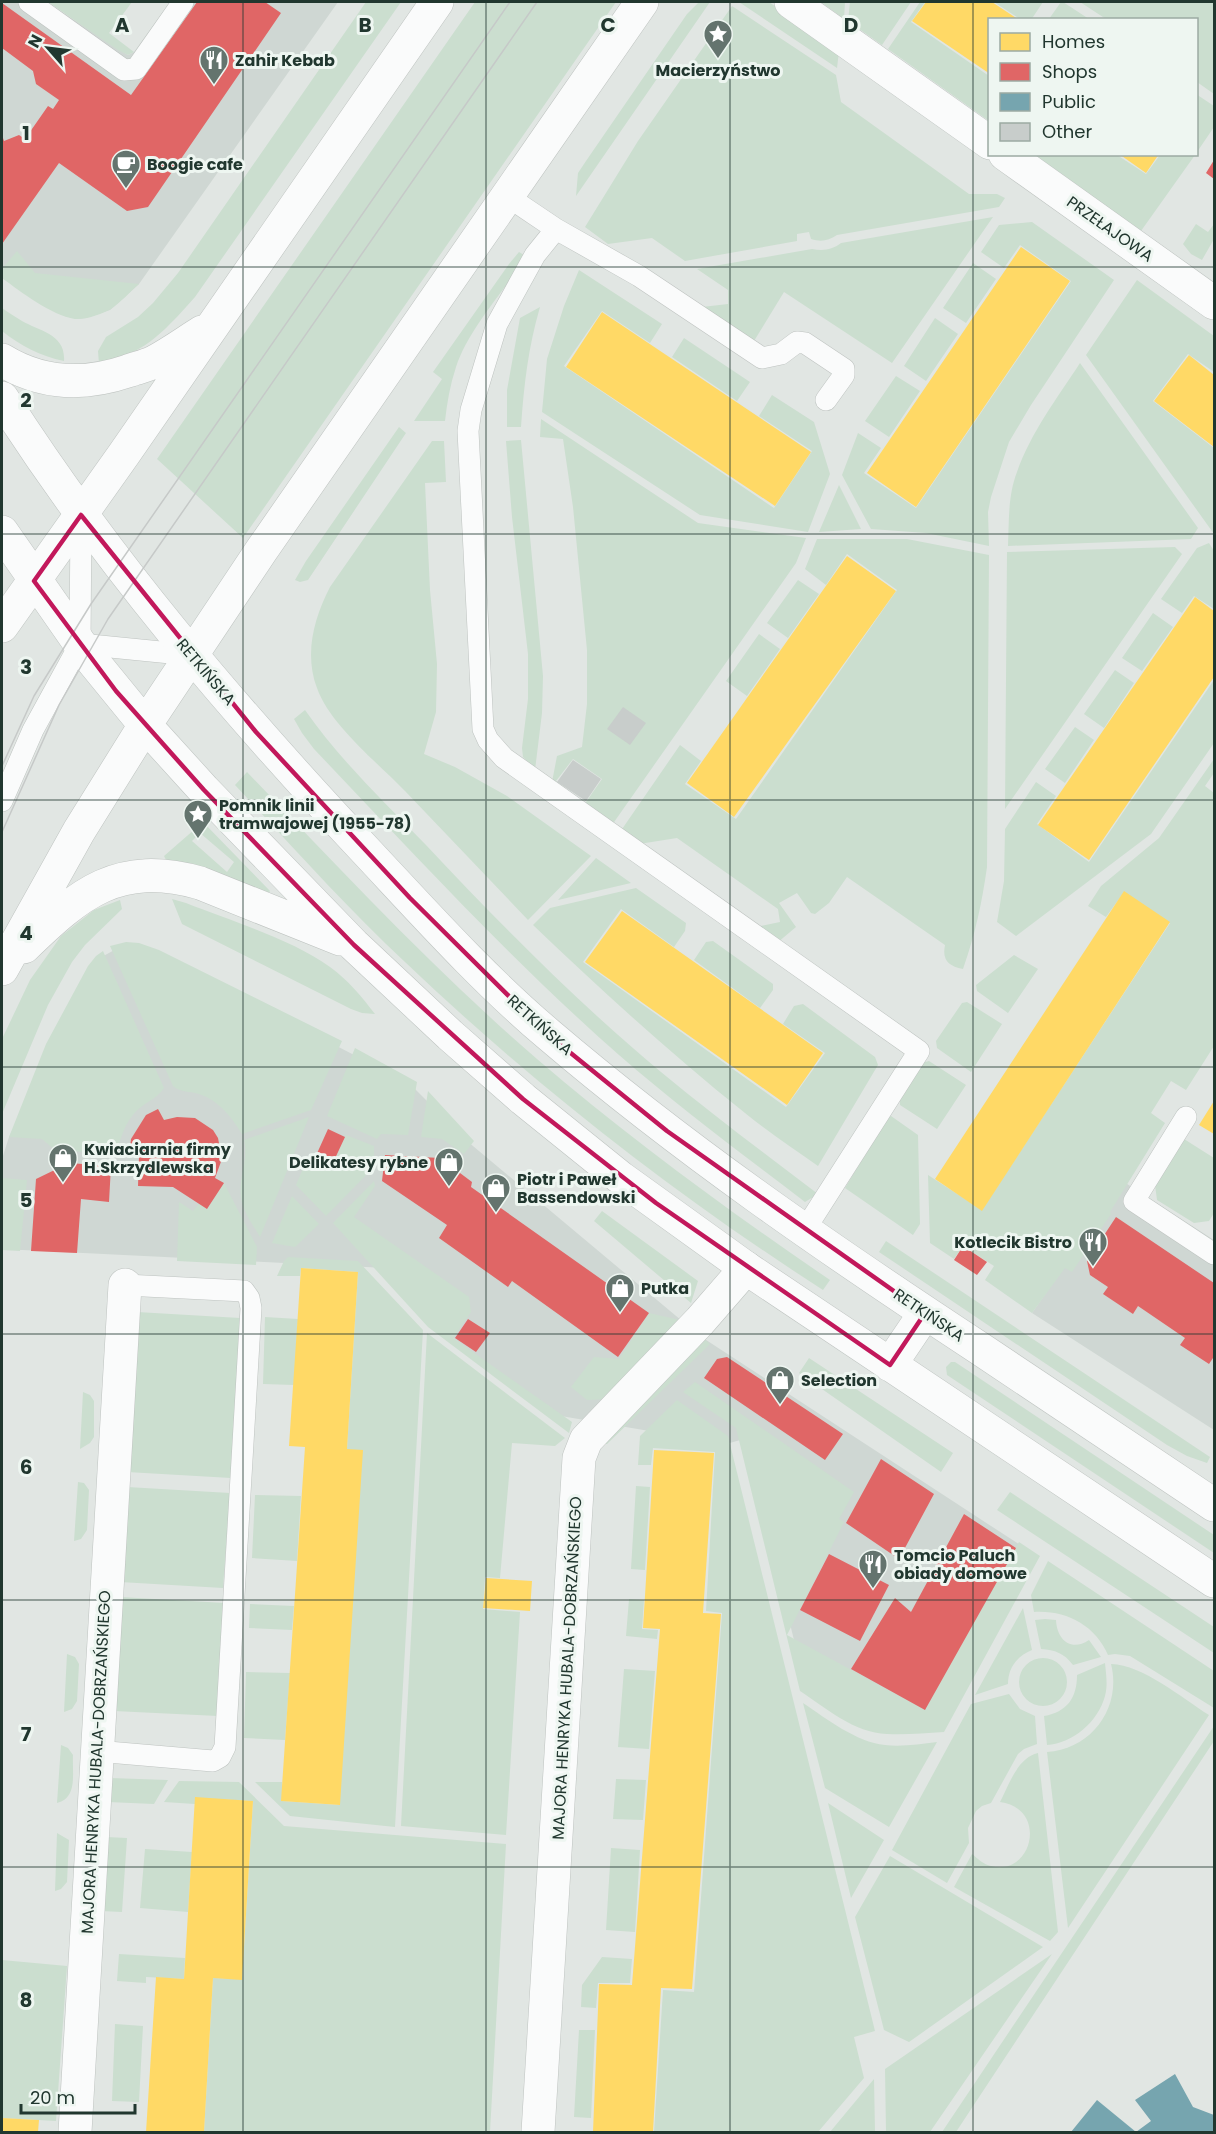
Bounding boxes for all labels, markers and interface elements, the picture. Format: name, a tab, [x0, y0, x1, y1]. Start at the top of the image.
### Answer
text: A	[115, 11, 130, 39]
text: B	[358, 11, 372, 39]
text: C	[600, 11, 616, 39]
text: D	[844, 11, 858, 39]
north arrow	[18, 18, 78, 78]
place icon: Macierzyństwo	[702, 18, 734, 60]
legend	[988, 18, 1198, 156]
text: Homes	[1042, 29, 1105, 54]
text: N	[22, 30, 48, 52]
restaurant icon: Zahir Kebab	[198, 44, 230, 86]
place label: Zahir Kebab	[235, 49, 335, 72]
place label: Macierzyństwo	[656, 59, 780, 82]
text: Shops	[1042, 59, 1097, 84]
text: Public	[1042, 89, 1096, 114]
text: 1	[22, 119, 30, 147]
text: Other	[1042, 119, 1092, 144]
cafe icon: Boogie cafe	[110, 148, 142, 190]
place label: Boogie cafe	[147, 153, 243, 176]
street label: PRZEŁAJOWA	[1062, 191, 1158, 268]
text: 2	[20, 386, 32, 414]
street label: RETKIŃSKA	[171, 634, 241, 711]
text: 3	[20, 653, 32, 681]
place label: Pomnik linii tramwajowej (1955-78)	[219, 794, 412, 835]
place icon: Pomnik linii tramwajowej (1955-78)	[182, 798, 214, 840]
text: 4	[19, 919, 33, 947]
street label: RETKIŃSKA	[502, 989, 578, 1061]
place label: Kwiaciarnia firmy H.Skrzydlewska	[84, 1138, 232, 1179]
shop icon: Kwiaciarnia firmy H.Skrzydlewska	[47, 1142, 79, 1184]
shop icon: Delikatesy rybne	[433, 1146, 465, 1188]
place label: Delikatesy rybne	[289, 1151, 428, 1174]
place label: Piotr i Paweł Bassendowski	[517, 1168, 635, 1209]
shop icon: Piotr i Paweł Bassendowski	[480, 1172, 512, 1214]
text: 5	[20, 1186, 33, 1214]
restaurant icon: Kotlecik Bistro	[1077, 1226, 1109, 1268]
place label: Kotlecik Bistro	[954, 1231, 1072, 1254]
shop icon: Putka	[604, 1272, 636, 1314]
place label: Putka	[641, 1277, 689, 1300]
street label: RETKIŃSKA	[889, 1283, 969, 1347]
shop icon: Selection	[764, 1364, 796, 1406]
place label: Selection	[801, 1369, 877, 1392]
text: 6	[20, 1453, 32, 1481]
street label: MAJORA HENRYKA HUBALA-DOBRZAŃSKIEGO	[547, 1496, 587, 1840]
place label: Tomcio Paluch obiady domowe	[894, 1544, 1027, 1585]
restaurant icon: Tomcio Paluch obiady domowe	[857, 1548, 889, 1590]
street label: MAJORA HENRYKA HUBALA-DOBRZAŃSKIEGO	[76, 1590, 116, 1934]
text: 7	[21, 1720, 32, 1748]
text: 8	[20, 1986, 32, 2014]
scale bar	[21, 2077, 135, 2115]
text: 20 m	[30, 2085, 75, 2110]

